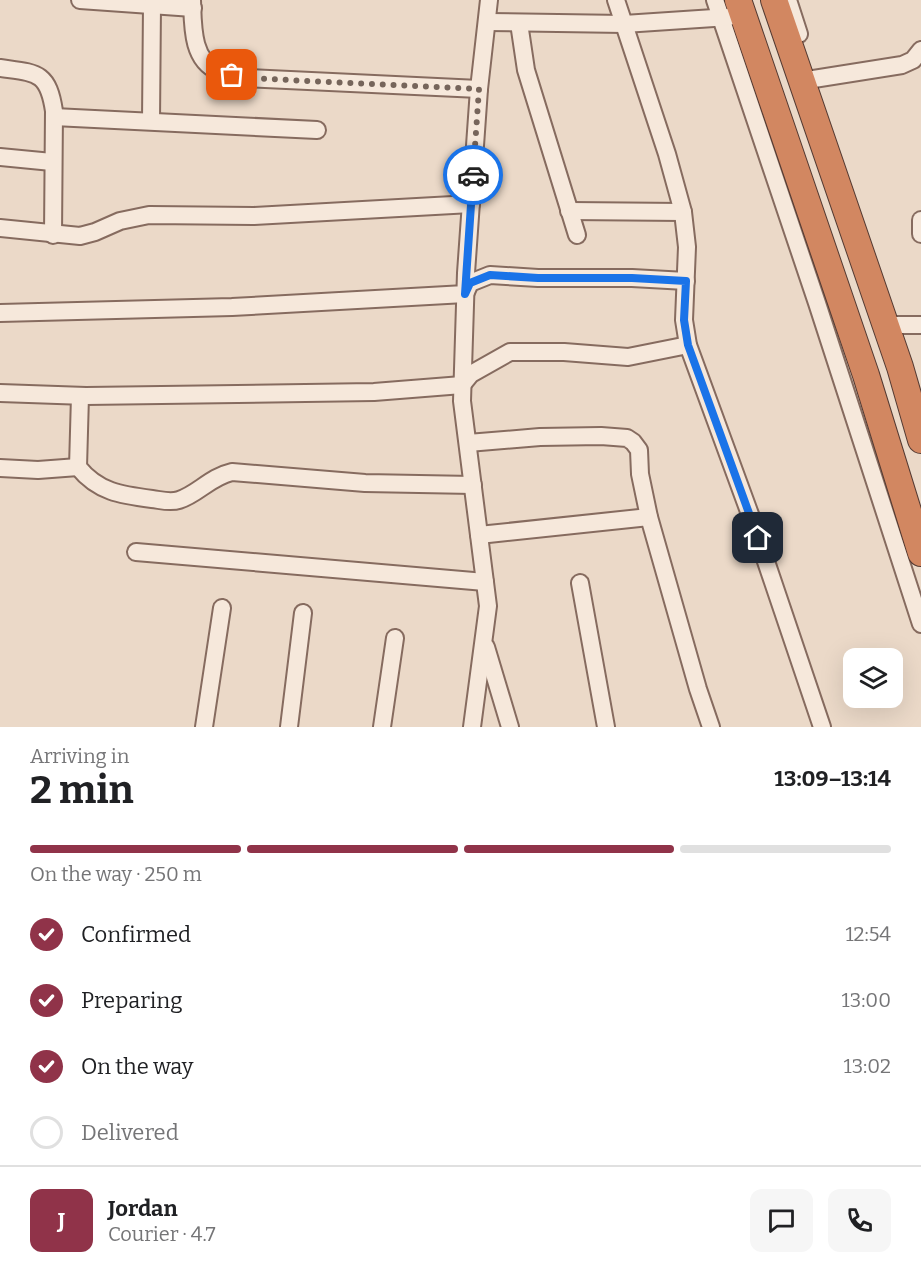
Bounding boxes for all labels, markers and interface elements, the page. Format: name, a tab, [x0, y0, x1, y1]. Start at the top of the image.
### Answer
pin	[206, 49, 257, 100]
icon: bag	[215, 58, 248, 91]
courier	[443, 145, 503, 205]
icon: car	[457, 159, 490, 192]
pin	[732, 512, 783, 563]
icon: home	[741, 521, 774, 554]
map controls	[843, 648, 903, 708]
button: layers	[843, 648, 903, 708]
text: Arriving in	[30, 744, 129, 768]
text: 13:09–13:14	[774, 765, 891, 792]
text: 2 min	[30, 767, 134, 813]
text: On the way · 250 m	[30, 862, 202, 886]
icon: check	[30, 918, 63, 951]
text: Confirmed	[81, 921, 191, 948]
text: 12:54	[845, 922, 891, 946]
icon: check	[30, 984, 63, 1017]
text: Preparing	[81, 987, 183, 1014]
text: 13:00	[842, 988, 891, 1012]
icon: check	[30, 1050, 63, 1083]
text: On the way	[81, 1053, 193, 1080]
text: 13:02	[844, 1054, 891, 1078]
text: Delivered	[81, 1119, 179, 1146]
button: chat	[750, 1189, 813, 1252]
button: phone	[828, 1189, 891, 1252]
text: Jordan	[108, 1195, 178, 1222]
text: J	[58, 1207, 65, 1234]
text: Courier · 4.7	[108, 1222, 216, 1246]

